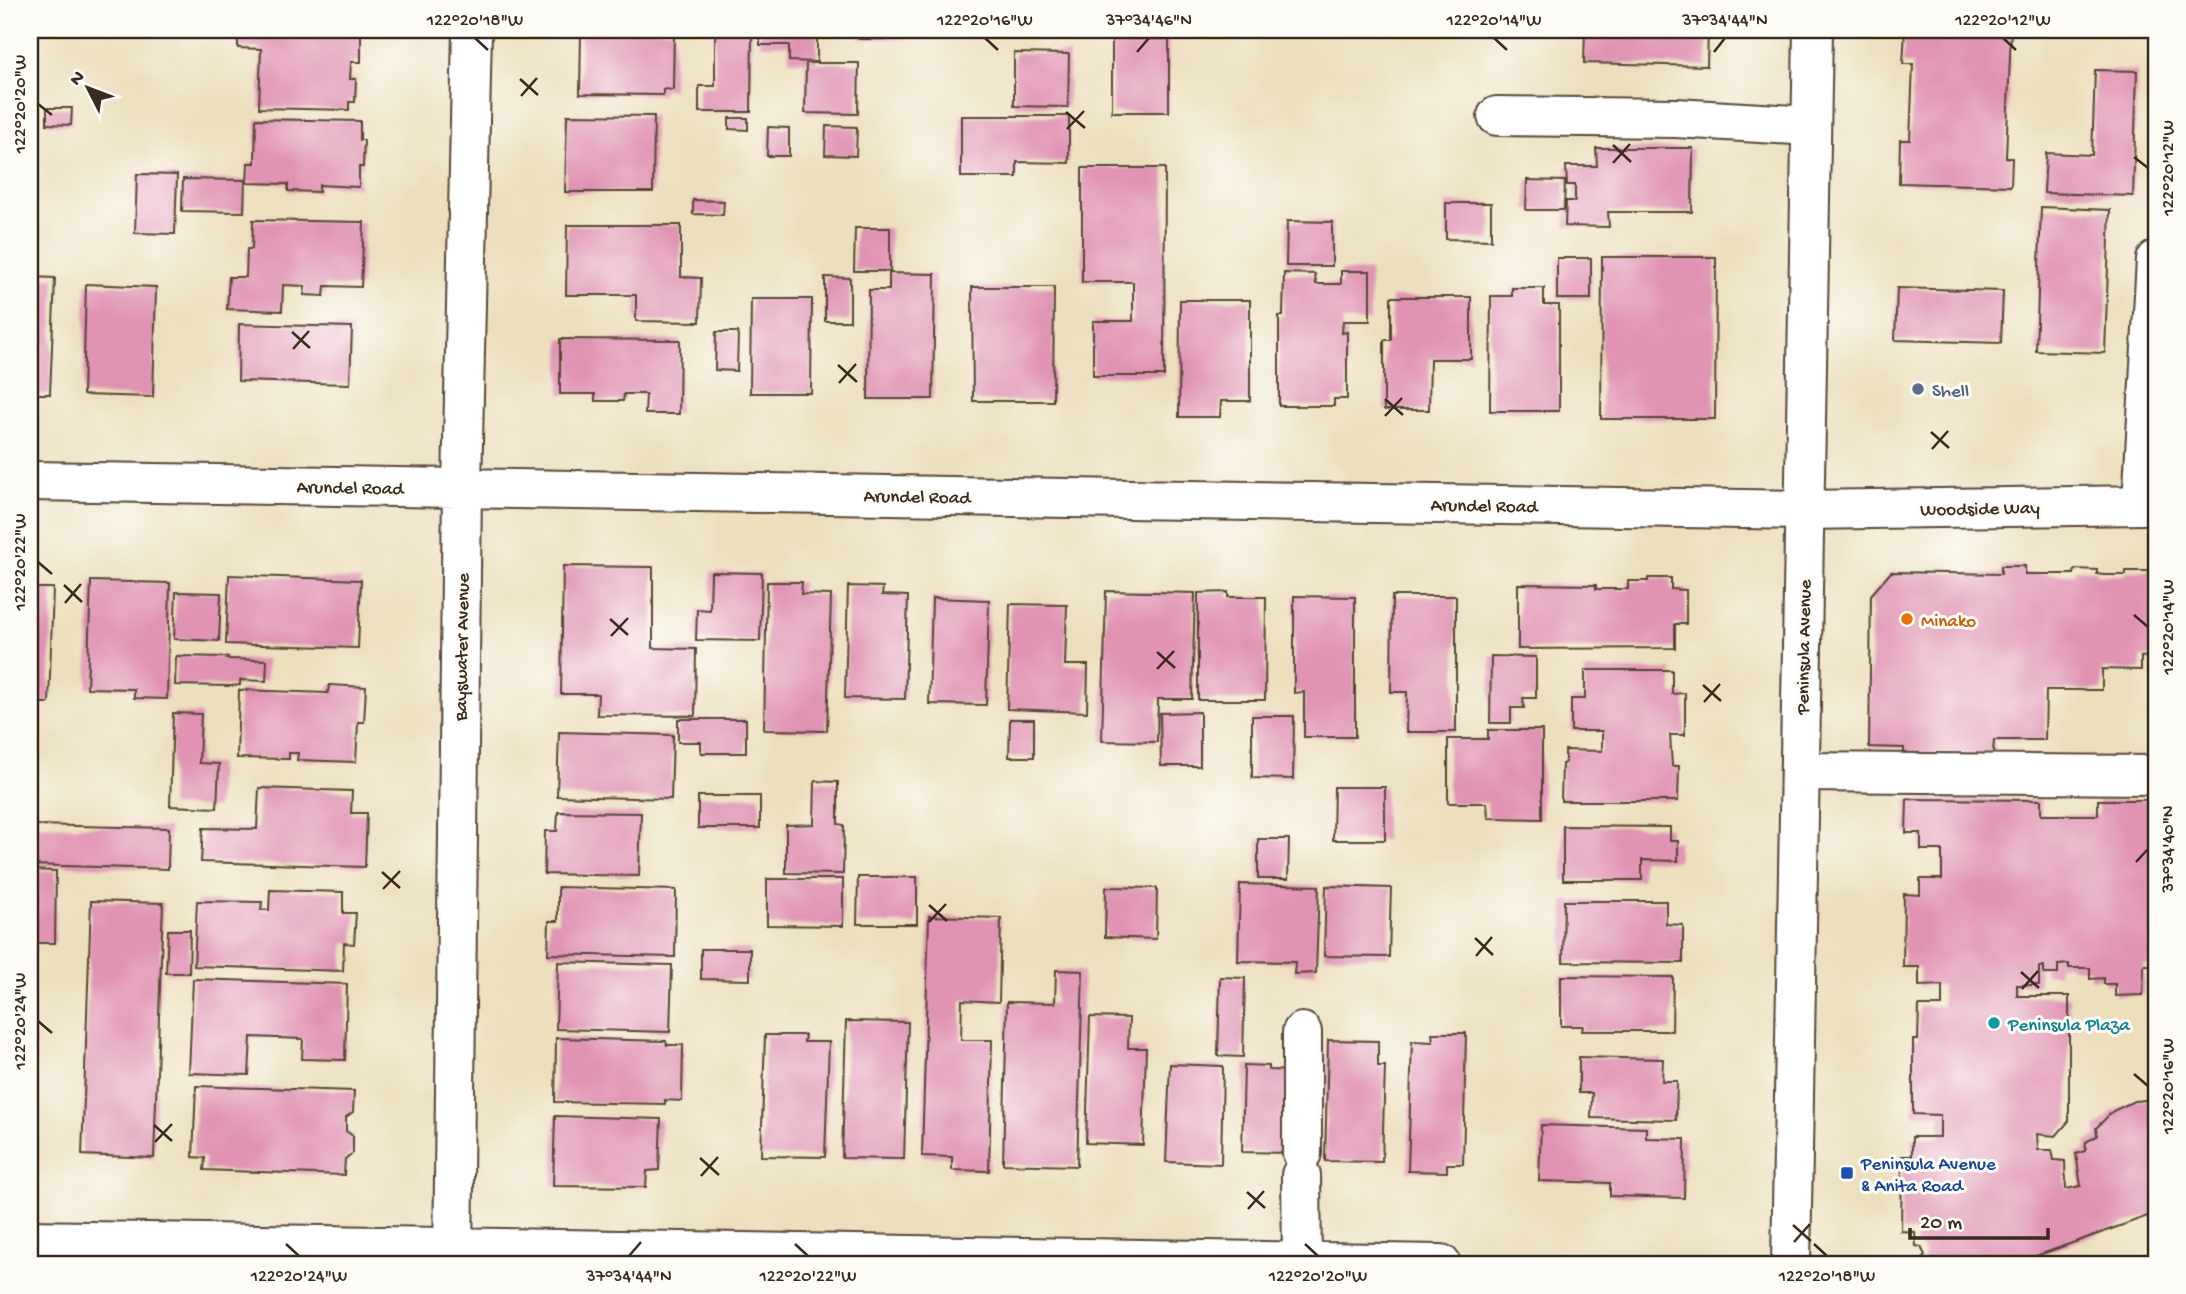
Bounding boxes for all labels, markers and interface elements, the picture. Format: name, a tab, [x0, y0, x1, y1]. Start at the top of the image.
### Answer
text: 122°20'18"W	[426, 11, 523, 32]
text: 122°20'16"W	[936, 11, 1033, 32]
text: 37°34'46"N	[1105, 11, 1192, 32]
text: 122°20'14"W	[1445, 11, 1542, 32]
text: 37°34'44"N	[1681, 11, 1768, 32]
text: 122°20'12"W	[1954, 11, 2051, 32]
north arrow	[52, 52, 122, 122]
text: 122°20'20"W	[11, 55, 32, 154]
text: N	[65, 67, 91, 91]
text: 122°20'12"W	[2159, 120, 2180, 217]
marker: Shell	[1910, 381, 1926, 397]
place label: Shell	[1932, 381, 1969, 404]
street label: Arundel Road	[296, 477, 405, 502]
street label: Arundel Road	[863, 486, 972, 511]
street label: Arundel Road	[1430, 495, 1539, 520]
street label: Woodside Way	[1920, 498, 2041, 523]
text: 122°20'22"W	[11, 513, 32, 612]
street label: Bayswater Avenue	[451, 573, 476, 722]
street label: Peninsula Avenue	[1793, 579, 1818, 716]
text: 122°20'14"W	[2159, 579, 2180, 676]
marker: Minako	[1899, 611, 1915, 627]
place label: Minako	[1921, 611, 1976, 634]
text: 37°34'40"N	[2159, 805, 2180, 894]
text: 122°20'24"W	[11, 973, 32, 1070]
marker: Peninsula Plaza	[1986, 1015, 2002, 1031]
place label: Peninsula Plaza	[2007, 1015, 2131, 1038]
text: 122°20'16"W	[2159, 1038, 2180, 1135]
place label: Peninsula Avenue & Anita Road	[1860, 1154, 1996, 1199]
marker: Peninsula Avenue & Anita Road	[1839, 1165, 1855, 1181]
scale bar	[1910, 1196, 2048, 1240]
text: 20 m	[1920, 1212, 1962, 1237]
text: 122°20'24"W	[250, 1267, 347, 1288]
text: 37°34'44"N	[585, 1267, 672, 1288]
text: 122°20'22"W	[758, 1267, 857, 1288]
text: 122°20'20"W	[1268, 1267, 1367, 1288]
text: 122°20'18"W	[1778, 1267, 1875, 1288]

